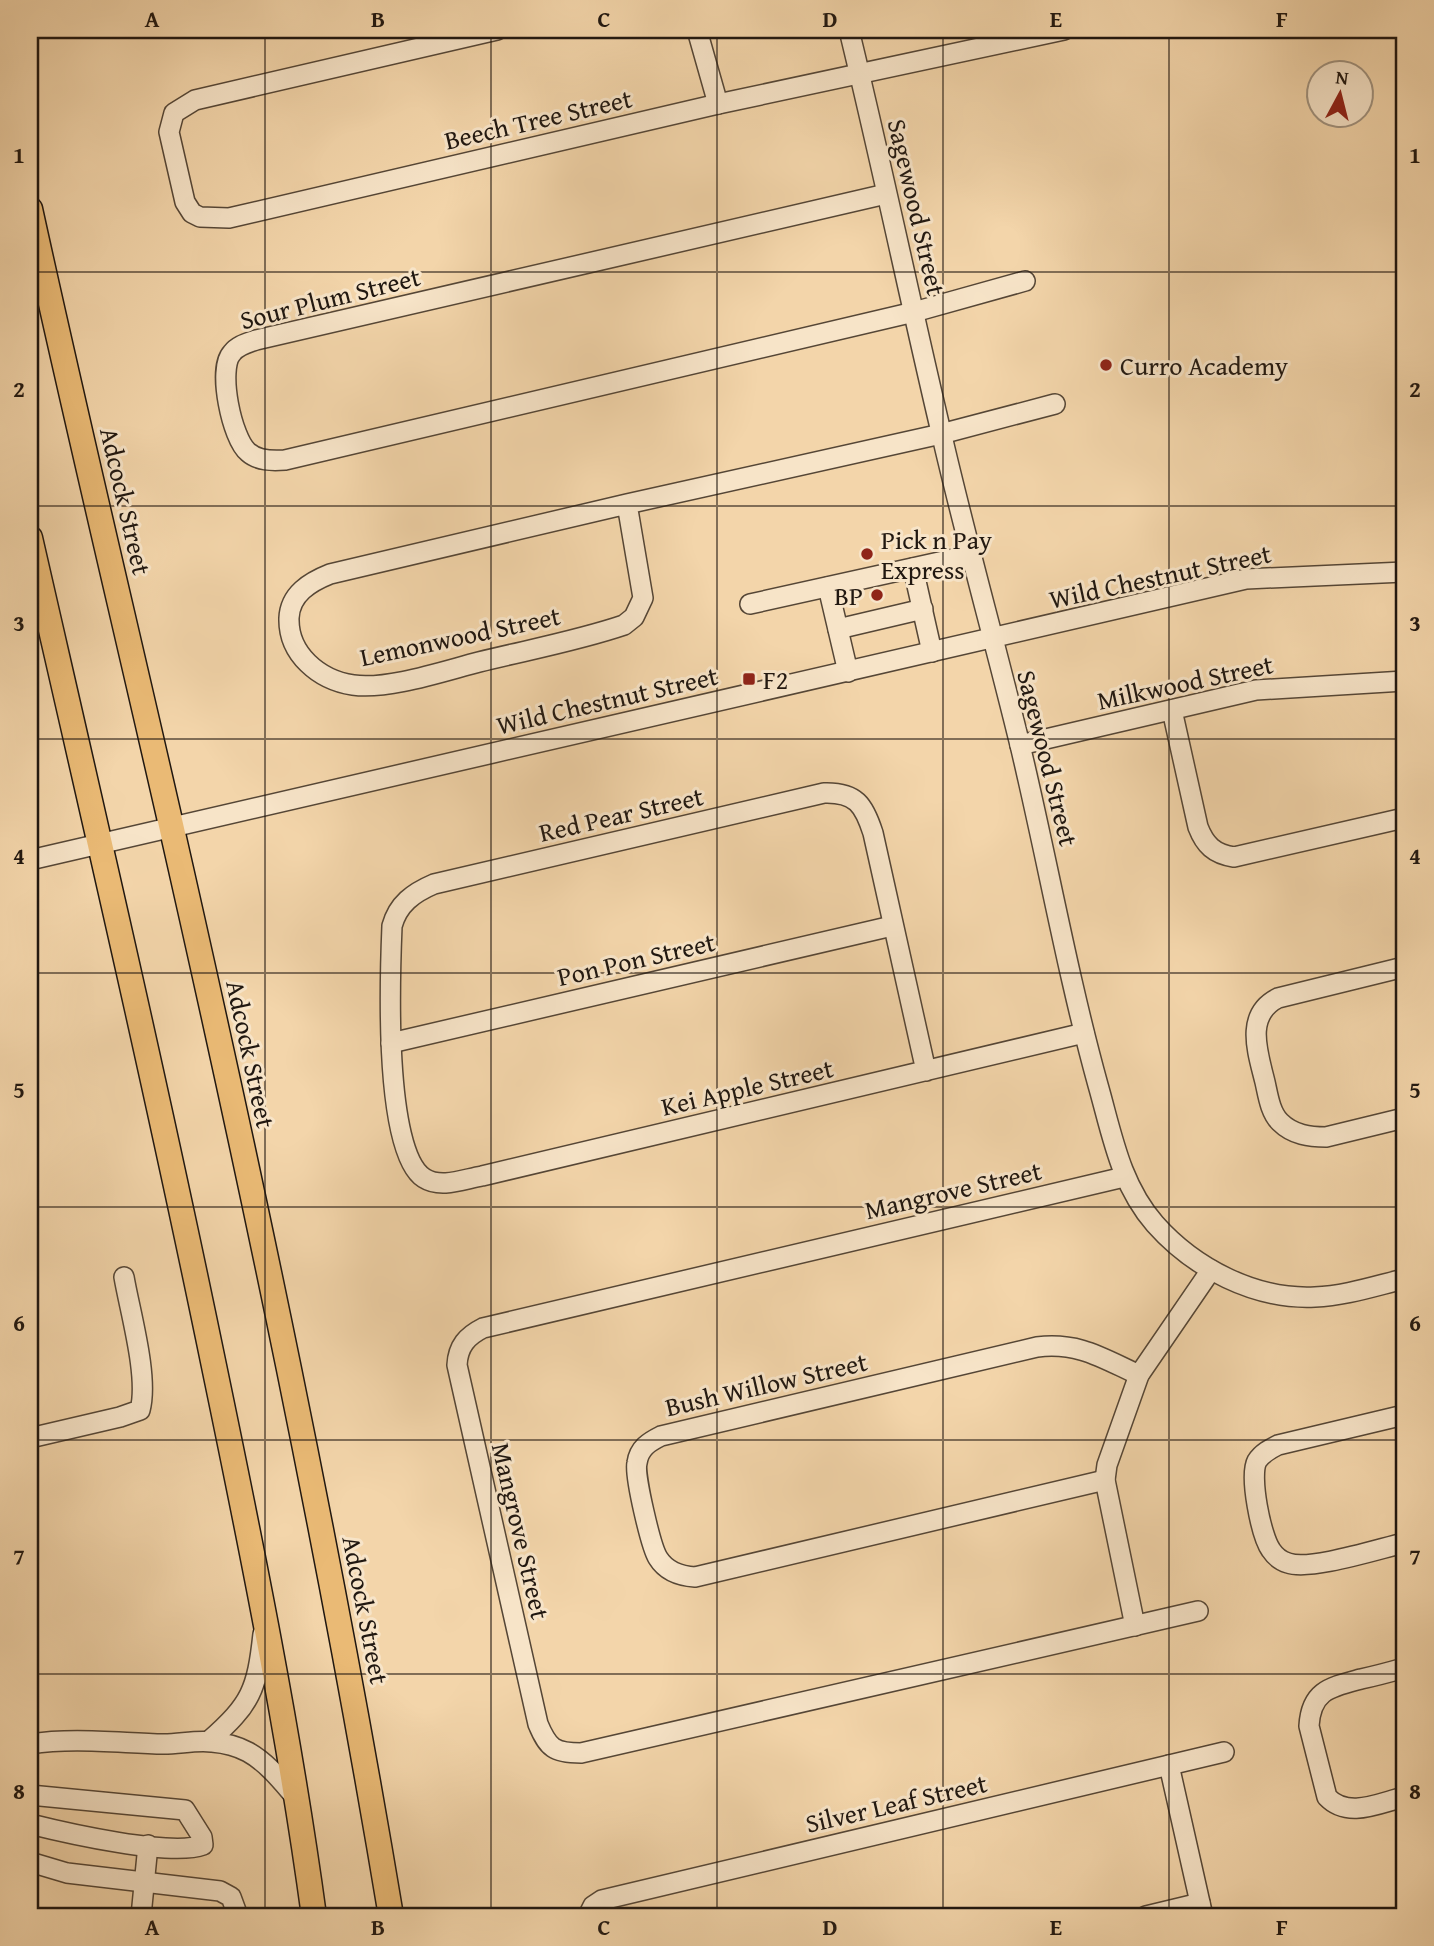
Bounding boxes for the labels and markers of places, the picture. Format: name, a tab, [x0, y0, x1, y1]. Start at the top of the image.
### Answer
place label: Curro Academy	[1120, 346, 1288, 385]
marker: Curro Academy	[1098, 357, 1114, 373]
place label: Pick n Pay Express	[881, 520, 992, 589]
marker: Pick n Pay Express	[859, 546, 875, 562]
place label: BP	[834, 576, 863, 615]
marker: BP	[869, 587, 885, 603]
place label: F2	[763, 660, 788, 699]
marker: F2	[741, 671, 757, 687]

